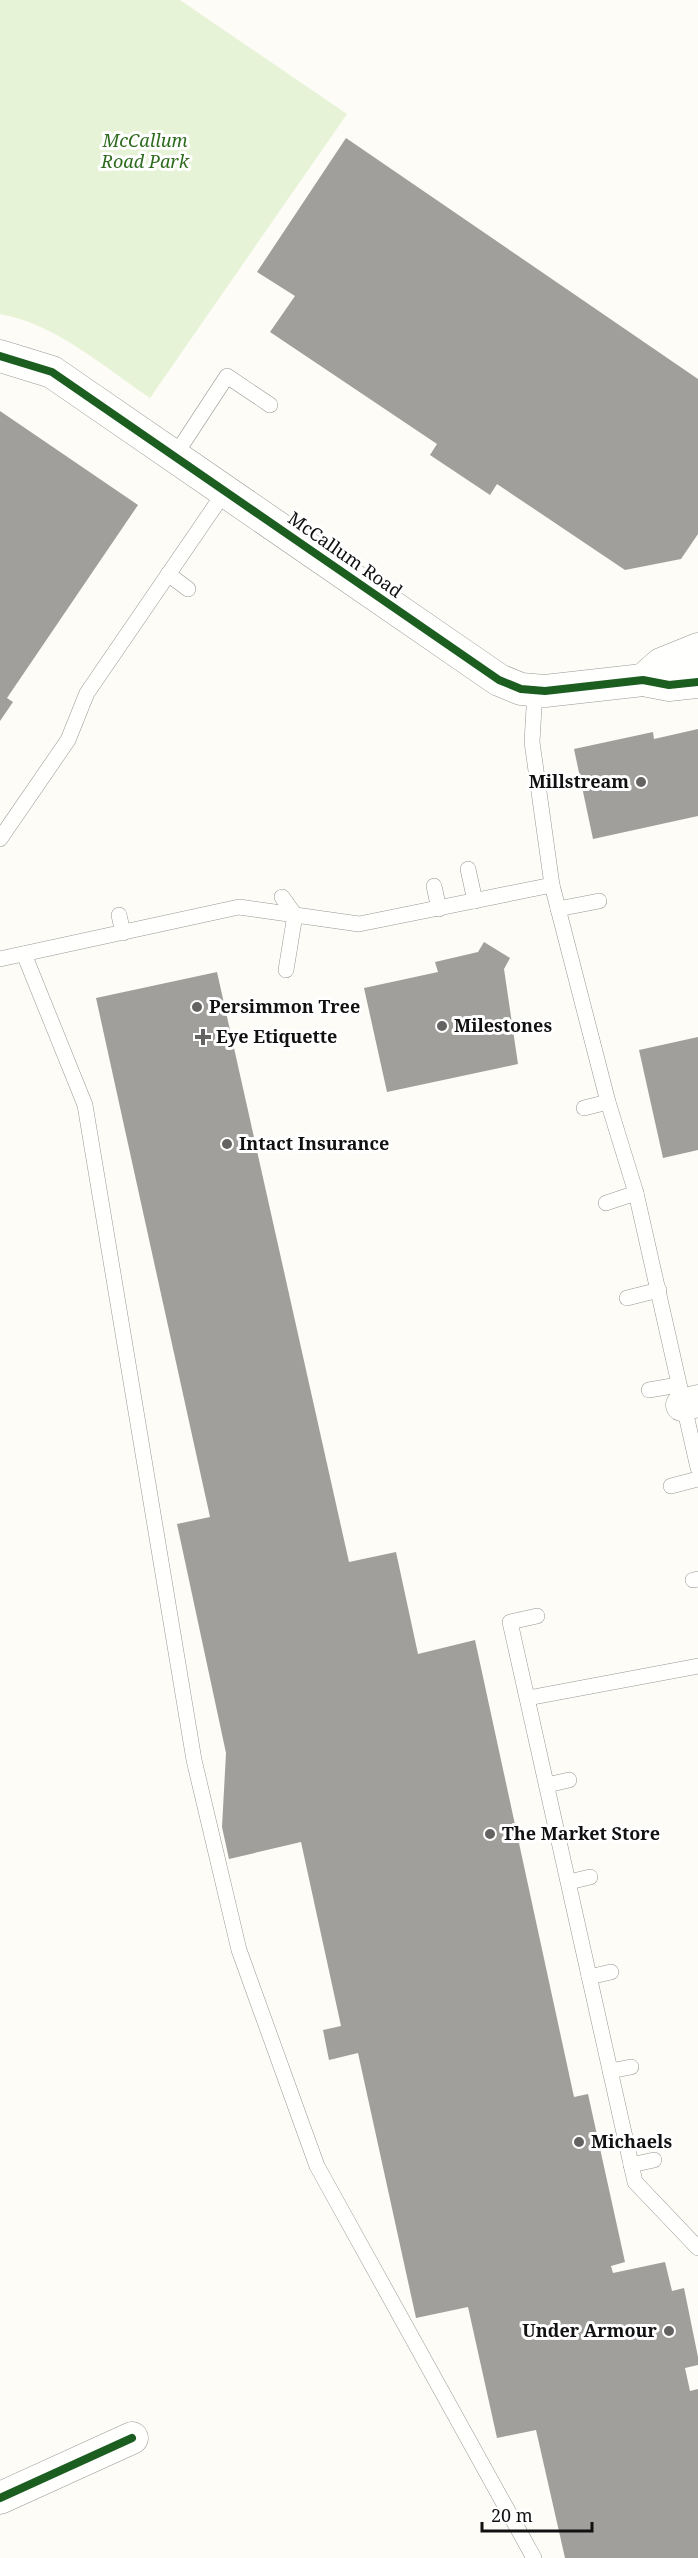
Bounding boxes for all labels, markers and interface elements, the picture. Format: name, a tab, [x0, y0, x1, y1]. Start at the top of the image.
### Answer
park label: McCallum Road Park	[100, 128, 190, 173]
street label: McCallum Road	[284, 506, 408, 603]
place label: Millstream	[529, 769, 629, 793]
marker: Millstream	[634, 775, 648, 789]
place label: Persimmon Tree	[209, 994, 360, 1018]
marker: Persimmon Tree	[190, 1000, 204, 1014]
place label: Milestones	[454, 1013, 552, 1037]
marker: Milestones	[435, 1019, 449, 1033]
place label: Eye Etiquette	[216, 1024, 337, 1048]
marker: Eye Etiquette	[194, 1028, 212, 1046]
place label: Intact Insurance	[239, 1131, 389, 1155]
marker: Intact Insurance	[220, 1137, 234, 1151]
place label: The Market Store	[502, 1821, 660, 1845]
marker: The Market Store	[483, 1827, 497, 1841]
place label: Michaels	[591, 2129, 672, 2153]
marker: Michaels	[572, 2135, 586, 2149]
place label: Under Armour	[522, 2318, 658, 2342]
marker: Under Armour	[662, 2324, 676, 2338]
scale bar	[482, 2495, 592, 2533]
text: 20 m	[491, 2503, 533, 2527]

